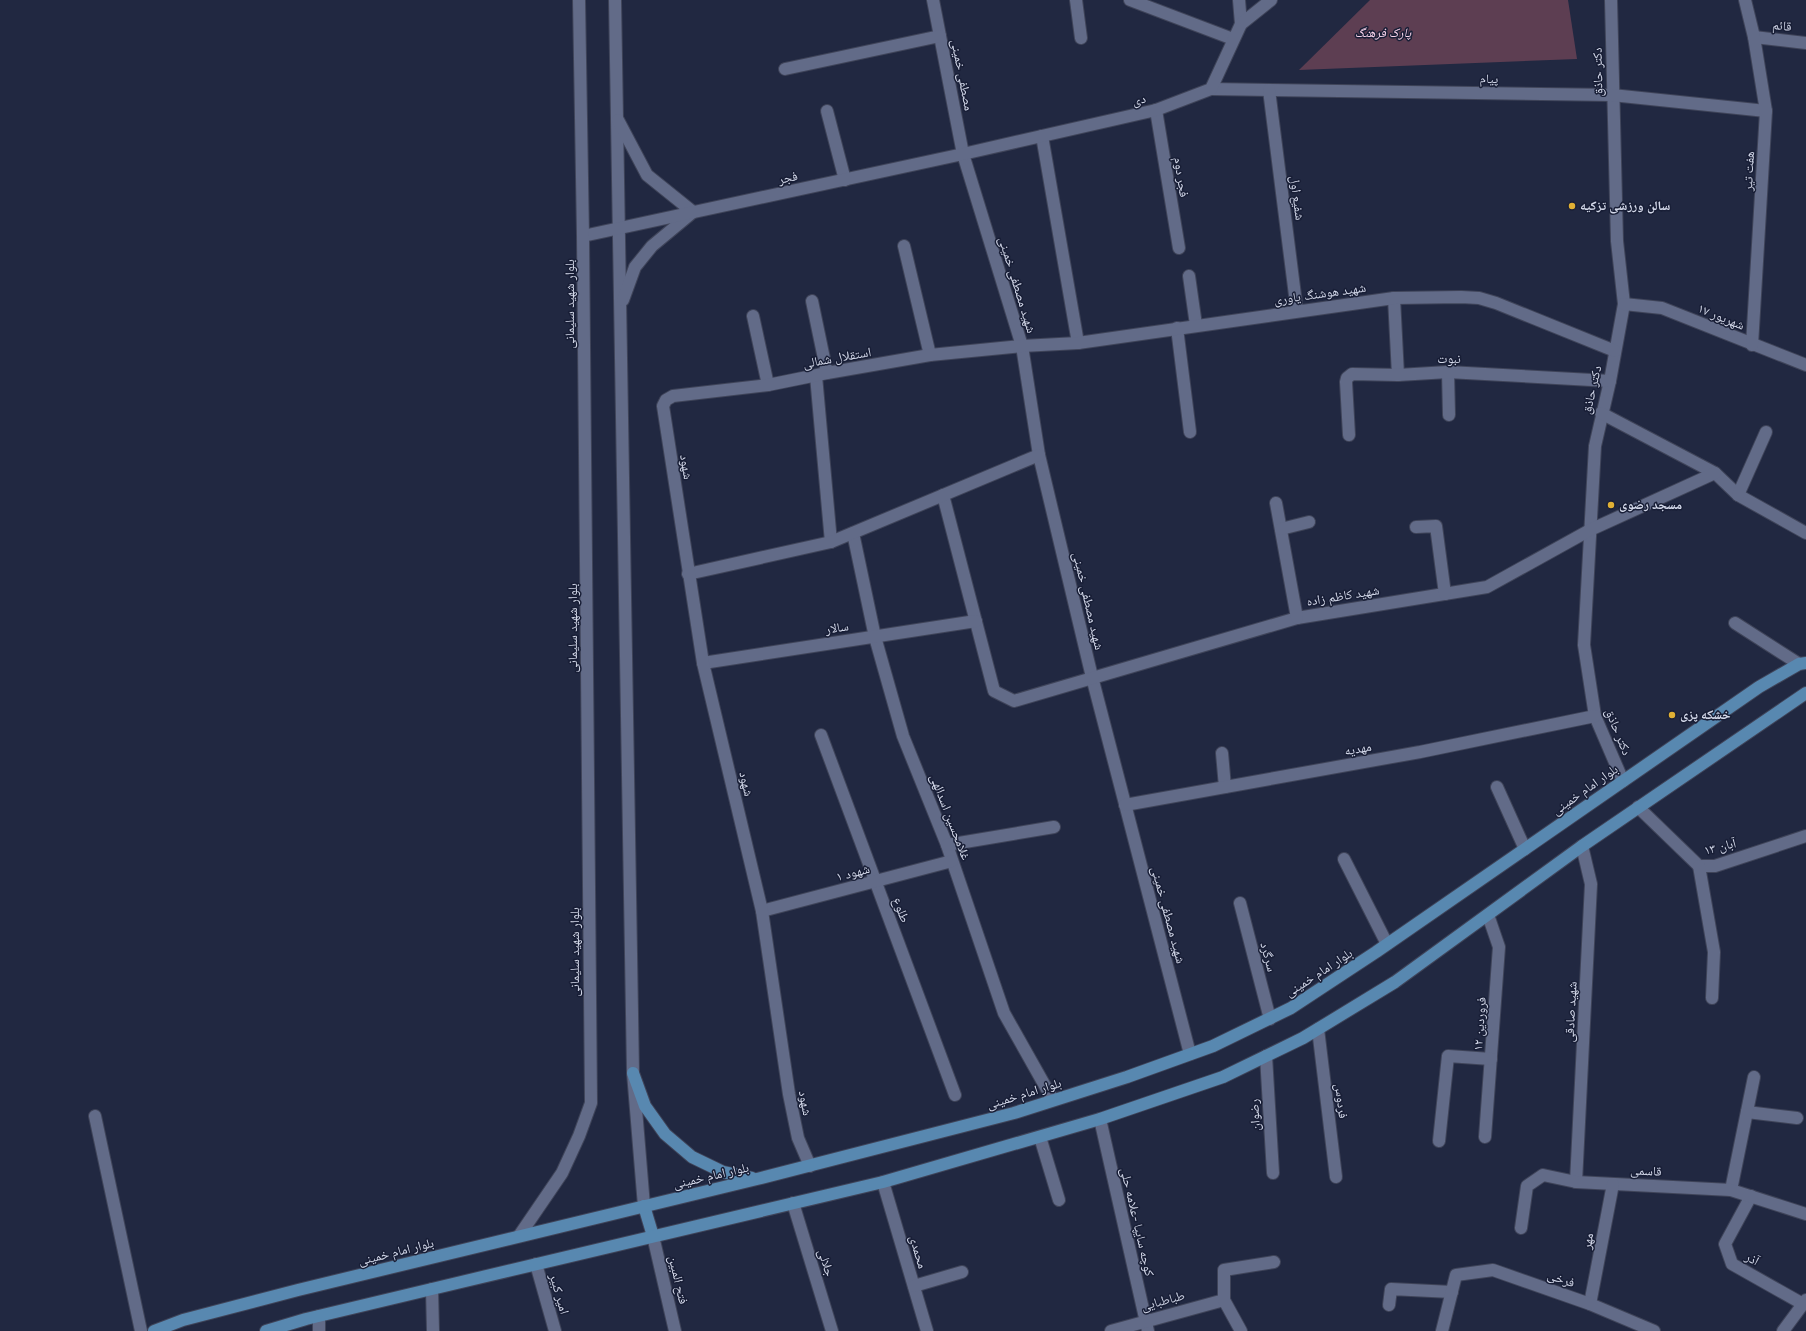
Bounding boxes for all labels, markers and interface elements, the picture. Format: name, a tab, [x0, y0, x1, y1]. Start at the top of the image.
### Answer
street label: قائم	[1771, 15, 1793, 37]
park label: پارک فرهنگ	[1355, 23, 1412, 43]
street label: مصطفی خمینی	[945, 38, 979, 113]
street label: دکتر حاذق	[1588, 47, 1608, 97]
street label: پیام	[1479, 69, 1499, 89]
street label: دی	[1130, 89, 1148, 111]
street label: هفت تیر	[1738, 151, 1760, 192]
street label: فجر دوم	[1168, 155, 1194, 199]
street label: فجر	[775, 166, 800, 190]
street label: شفیع اول	[1284, 175, 1310, 221]
place label: سالن ورزشی تزکیه	[1580, 196, 1670, 216]
marker: سالن ورزشی تزکیه	[1567, 201, 1577, 211]
street label: شهید مصطفی خمینی	[993, 234, 1041, 336]
street label: بلوار شهید سلیمانی	[560, 259, 580, 349]
street label: شهید هوشنگ یاوری	[1273, 278, 1367, 310]
street label: ۱۷ شهریور	[1694, 299, 1748, 335]
street label: استقلال شمالی	[801, 342, 873, 374]
street label: نبوت	[1437, 349, 1461, 369]
street label: دکتر حاذق	[1577, 364, 1607, 416]
street label: شهود	[674, 453, 698, 481]
place label: مسجد رضوی	[1619, 495, 1682, 515]
marker: مسجد رضوی	[1606, 500, 1616, 510]
street label: شهید مصطفی خمینی	[1067, 550, 1109, 652]
street label: شهید کاظم زاده	[1305, 580, 1381, 612]
street label: بلوار شهید سلیمانی	[563, 583, 583, 673]
street label: سالار	[823, 616, 850, 640]
street label: دکتر حاذق	[1599, 705, 1637, 759]
place label: خشکه پزی	[1680, 705, 1731, 725]
marker: خشکه پزی	[1667, 710, 1677, 720]
street label: مهدیه	[1343, 737, 1373, 761]
street label: بلوار امام خمینی	[1548, 760, 1622, 820]
street label: شهود	[733, 770, 759, 798]
street label: غلامحسین اسدالهی	[924, 771, 976, 863]
street label: ۱۳ آبان	[1702, 833, 1739, 861]
street label: شهود ۱	[834, 859, 872, 887]
street label: شهید مصطفی خمینی	[1145, 864, 1191, 966]
street label: طلوع	[887, 895, 915, 925]
street label: بلوار شهید سلیمانی	[565, 907, 585, 997]
street label: سرگرد	[1254, 940, 1282, 974]
street label: بلوار امام خمینی	[1281, 944, 1357, 1002]
street label: شهید صادقی	[1559, 981, 1583, 1043]
street label: ۱۲ فروردین	[1468, 996, 1492, 1052]
street label: بلوار امام خمینی	[984, 1073, 1064, 1115]
street label: فردوس	[1329, 1082, 1353, 1120]
street label: شهود	[793, 1089, 817, 1117]
street label: رضوان	[1244, 1098, 1266, 1132]
street label: بلوار امام خمینی	[671, 1158, 751, 1194]
street label: قاسمی	[1630, 1160, 1662, 1182]
street label: کوچه سایپا -علامه حلی	[1115, 1166, 1159, 1279]
street label: مهر	[1576, 1231, 1599, 1252]
street label: بلوار امام خمینی	[356, 1233, 436, 1271]
street label: محمدی	[904, 1233, 932, 1271]
street label: آذر	[1740, 1246, 1763, 1271]
street label: جلالی	[812, 1247, 840, 1279]
street label: فتح المبین	[663, 1254, 693, 1306]
street label: فرخی	[1545, 1265, 1577, 1293]
street label: امیر کبیر	[543, 1270, 574, 1317]
street label: طباطبایی	[1139, 1286, 1187, 1316]

